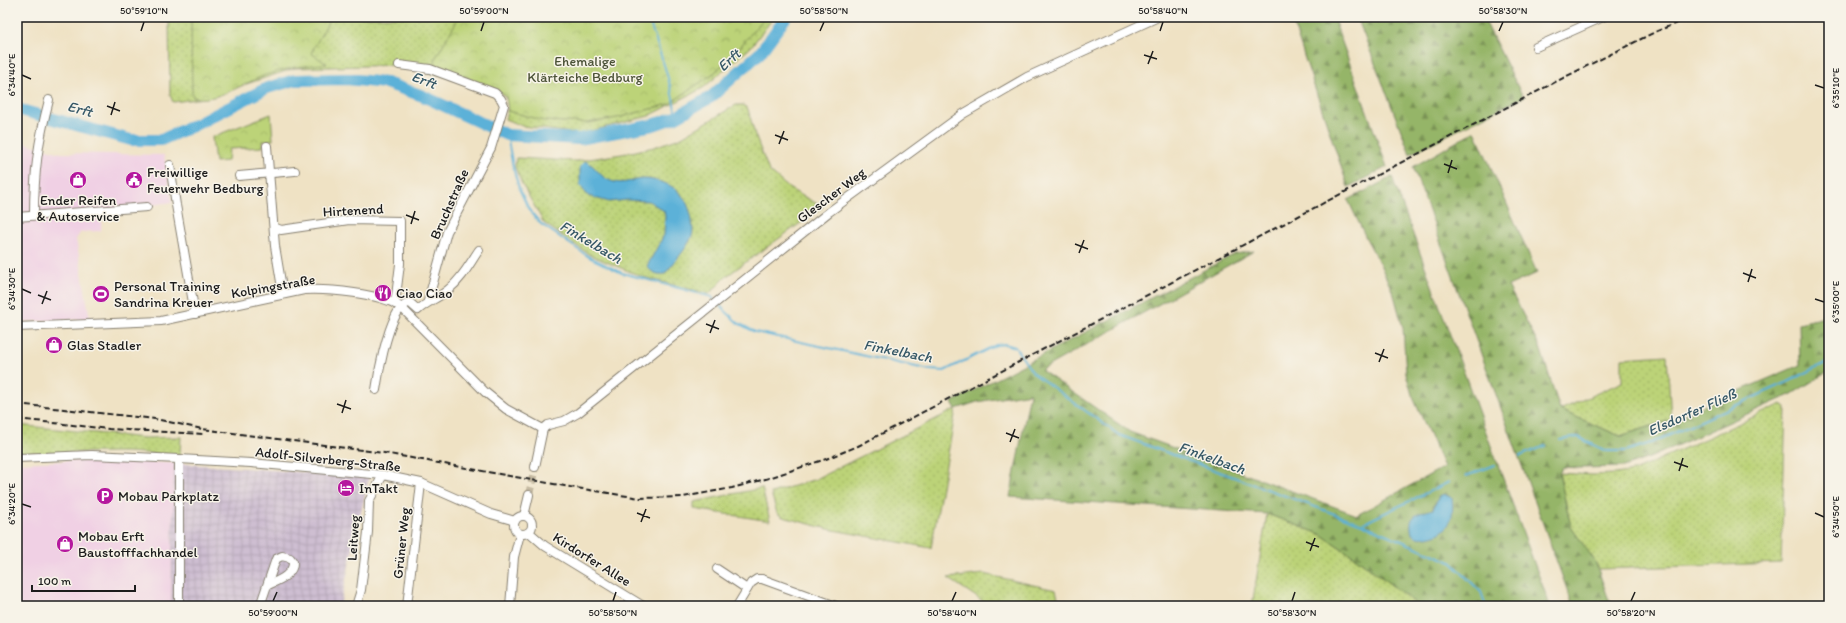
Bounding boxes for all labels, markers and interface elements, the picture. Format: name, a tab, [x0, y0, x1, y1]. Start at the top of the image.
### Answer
text: 50°59'10"N	[120, 4, 168, 17]
text: 50°59'00"N	[459, 4, 509, 17]
text: 50°58'50"N	[800, 4, 849, 17]
text: 50°58'40"N	[1138, 4, 1188, 17]
text: 50°58'30"N	[1479, 4, 1528, 17]
water label: Erft	[714, 44, 745, 75]
text: 6°34'40"E	[5, 53, 18, 96]
park label: Ehemalige Klärteiche Bedburg	[527, 53, 643, 86]
water label: Erft	[409, 67, 440, 93]
text: 6°35'10"E	[1829, 67, 1842, 108]
water label: Erft	[66, 97, 95, 121]
place label: Freiwillige Feuerwehr Bedburg	[147, 164, 265, 197]
street label: Glescher Weg	[794, 164, 870, 227]
street label: Bruchstraße	[426, 166, 473, 242]
shop icon: Ender Reifen & Autoservice	[68, 170, 88, 190]
public building icon: Freiwillige Feuerwehr Bedburg	[124, 170, 144, 190]
place label: Ender Reifen & Autoservice	[37, 192, 120, 225]
street label: Hirtenend	[322, 200, 384, 221]
water label: Finkelbach	[557, 216, 625, 268]
text: 6°34'30"E	[5, 267, 18, 310]
street label: Kolpingstraße	[230, 271, 317, 302]
place label: Personal Training Sandrina Kreuer	[114, 278, 221, 311]
text: 6°35'00"E	[1829, 280, 1842, 323]
restaurant icon: Ciao Ciao	[373, 283, 393, 303]
sports icon: Personal Training Sandrina Kreuer	[91, 284, 111, 304]
place label: Ciao Ciao	[396, 285, 452, 302]
shop icon: Glas Stadler	[44, 335, 64, 355]
water label: Finkelbach	[862, 336, 934, 366]
place label: Glas Stadler	[67, 337, 142, 354]
water label: Elsdorfer Fließ	[1645, 384, 1740, 440]
water label: Finkelbach	[1176, 438, 1248, 478]
street label: Adolf-Silverberg-Straße	[254, 443, 402, 476]
hotel icon: InTakt	[336, 478, 356, 498]
place label: InTakt	[359, 480, 398, 497]
text: 6°34'20"E	[5, 482, 18, 525]
parking icon: Mobau Parkplatz	[95, 486, 115, 506]
place label: Mobau Parkplatz	[118, 488, 220, 505]
text: 6°34'50"E	[1829, 495, 1842, 538]
street label: Grüner Weg	[389, 506, 414, 580]
street label: Leitweg	[343, 514, 364, 562]
place label: Mobau Erft Baustofffachhandel	[78, 528, 198, 561]
street label: Kirdorfer Allee	[550, 529, 634, 590]
shop icon: Mobau Erft Baustofffachhandel	[55, 534, 75, 554]
scale bar	[32, 567, 135, 593]
text: 100 m	[38, 574, 71, 588]
text: 50°59'00"N	[248, 606, 298, 619]
text: 50°58'50"N	[589, 606, 638, 619]
text: 50°58'40"N	[927, 606, 977, 619]
text: 50°58'30"N	[1268, 606, 1317, 619]
text: 50°58'20"N	[1607, 606, 1656, 619]

